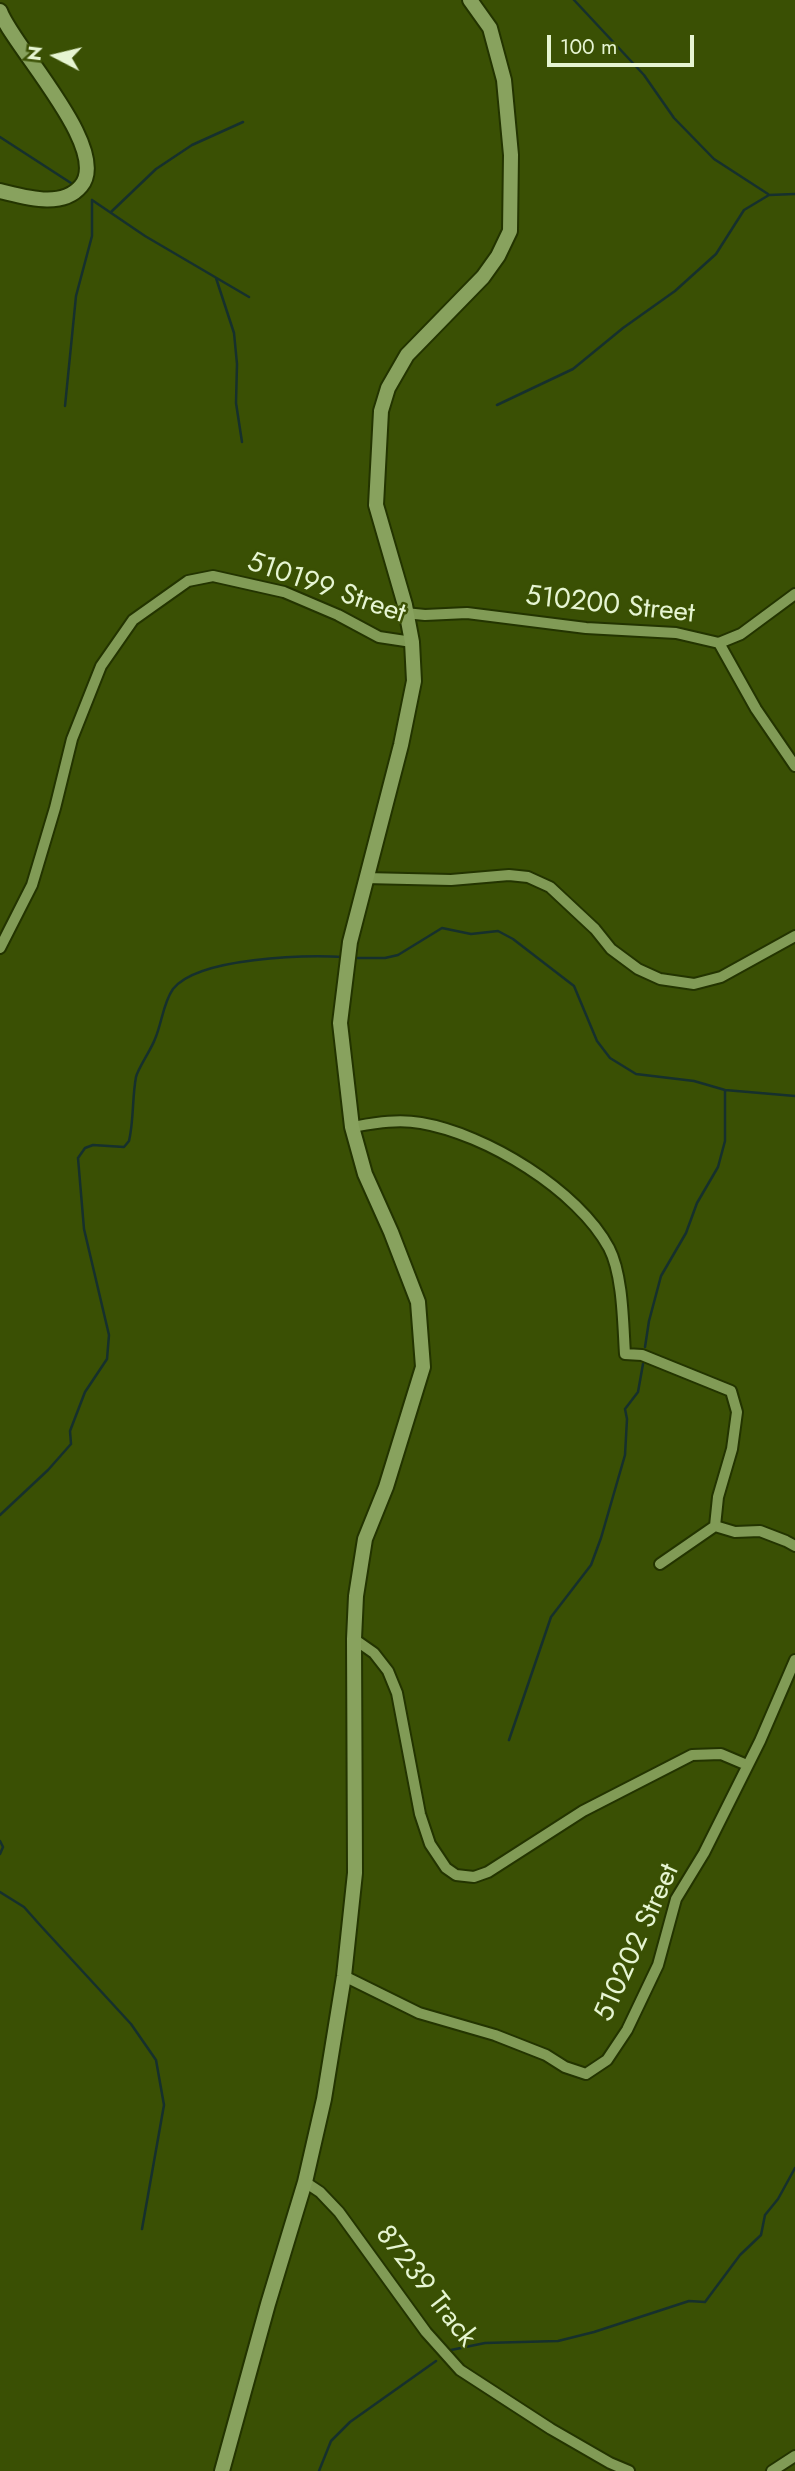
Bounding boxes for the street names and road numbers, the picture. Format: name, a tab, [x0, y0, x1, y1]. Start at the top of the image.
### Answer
street label: 510199 Street	[242, 546, 410, 632]
street label: 510200 Street	[524, 580, 696, 632]
street label: 510202 Street	[588, 1859, 688, 2027]
street label: 87239 Track	[367, 2220, 483, 2354]

